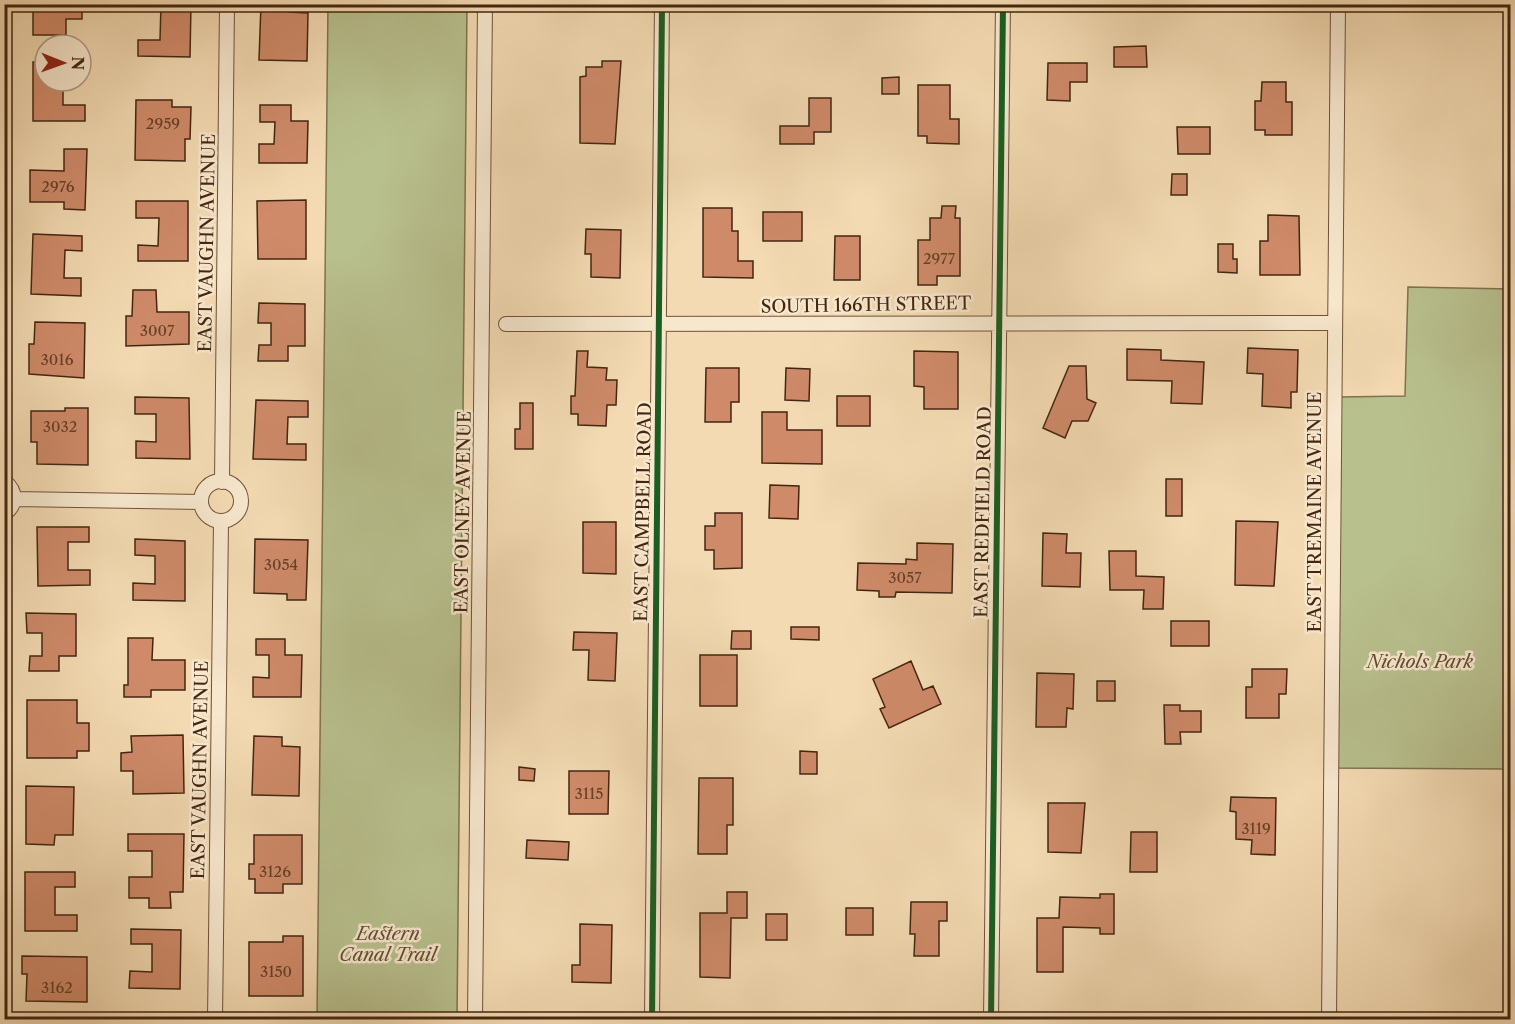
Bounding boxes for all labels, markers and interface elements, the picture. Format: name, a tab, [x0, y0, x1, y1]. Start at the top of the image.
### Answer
north arrow	[33, 33, 93, 93]
text: N	[68, 56, 88, 70]
house number: 2959	[146, 114, 180, 133]
street label: EAST VAUGHN AVENUE	[194, 133, 220, 353]
house number: 2976	[41, 177, 75, 196]
house number: 2977	[923, 249, 956, 268]
street label: SOUTH 166TH STREET	[760, 292, 972, 318]
house number: 3007	[140, 321, 175, 340]
house number: 3016	[41, 350, 74, 369]
street label: EAST TREMAINE AVENUE	[1304, 392, 1326, 633]
street label: EAST CAMPBELL ROAD	[630, 402, 656, 622]
street label: EAST REDFIELD ROAD	[970, 406, 996, 618]
street label: EAST OLNEY AVENUE	[450, 410, 476, 614]
house number: 3032	[43, 417, 77, 436]
house number: 3054	[264, 555, 298, 574]
house number: 3057	[888, 568, 922, 587]
park label: Nichols Park	[1365, 651, 1474, 673]
street label: EAST VAUGHN AVENUE	[187, 660, 213, 880]
house number: 3115	[574, 784, 604, 803]
house number: 3119	[1241, 819, 1271, 838]
house number: 3126	[259, 862, 291, 881]
park label: Eastern Canal Trail	[339, 923, 439, 966]
house number: 3150	[260, 962, 292, 981]
house number: 3162	[41, 978, 73, 997]

